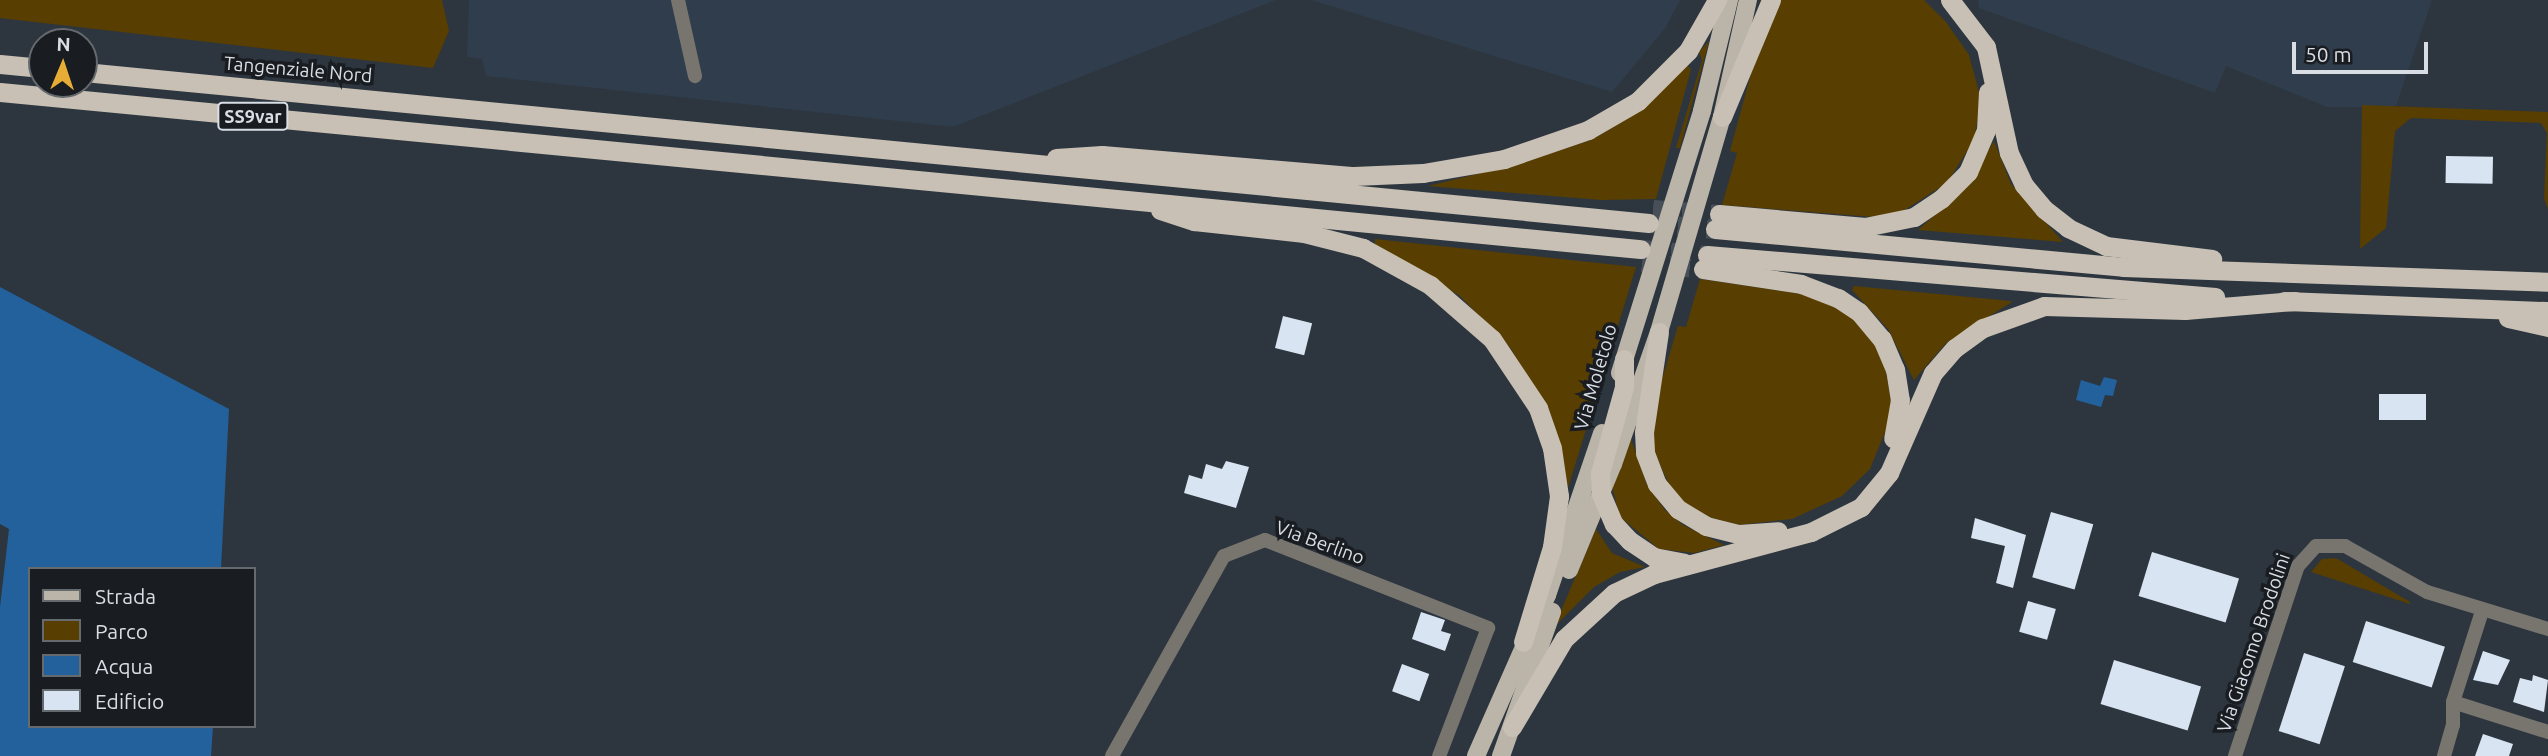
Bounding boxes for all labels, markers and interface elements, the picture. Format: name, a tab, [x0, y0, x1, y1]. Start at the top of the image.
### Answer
north arrow	[28, 28, 98, 98]
scale bar	[2296, 28, 2432, 72]
text: N	[56, 33, 71, 55]
text: 50 m	[2305, 42, 2352, 66]
street label: Tangenziale Nord	[223, 52, 373, 88]
road number: SS9var	[216, 102, 290, 131]
street label: Via Moletolo	[1570, 321, 1622, 433]
street label: Via Berlino	[1273, 516, 1367, 570]
street label: Via Giacomo Brodolini	[2213, 551, 2295, 735]
legend	[28, 567, 256, 728]
text: Strada	[95, 584, 156, 608]
text: Parco	[95, 619, 148, 643]
text: Acqua	[95, 654, 153, 678]
text: Edificio	[95, 689, 164, 713]

